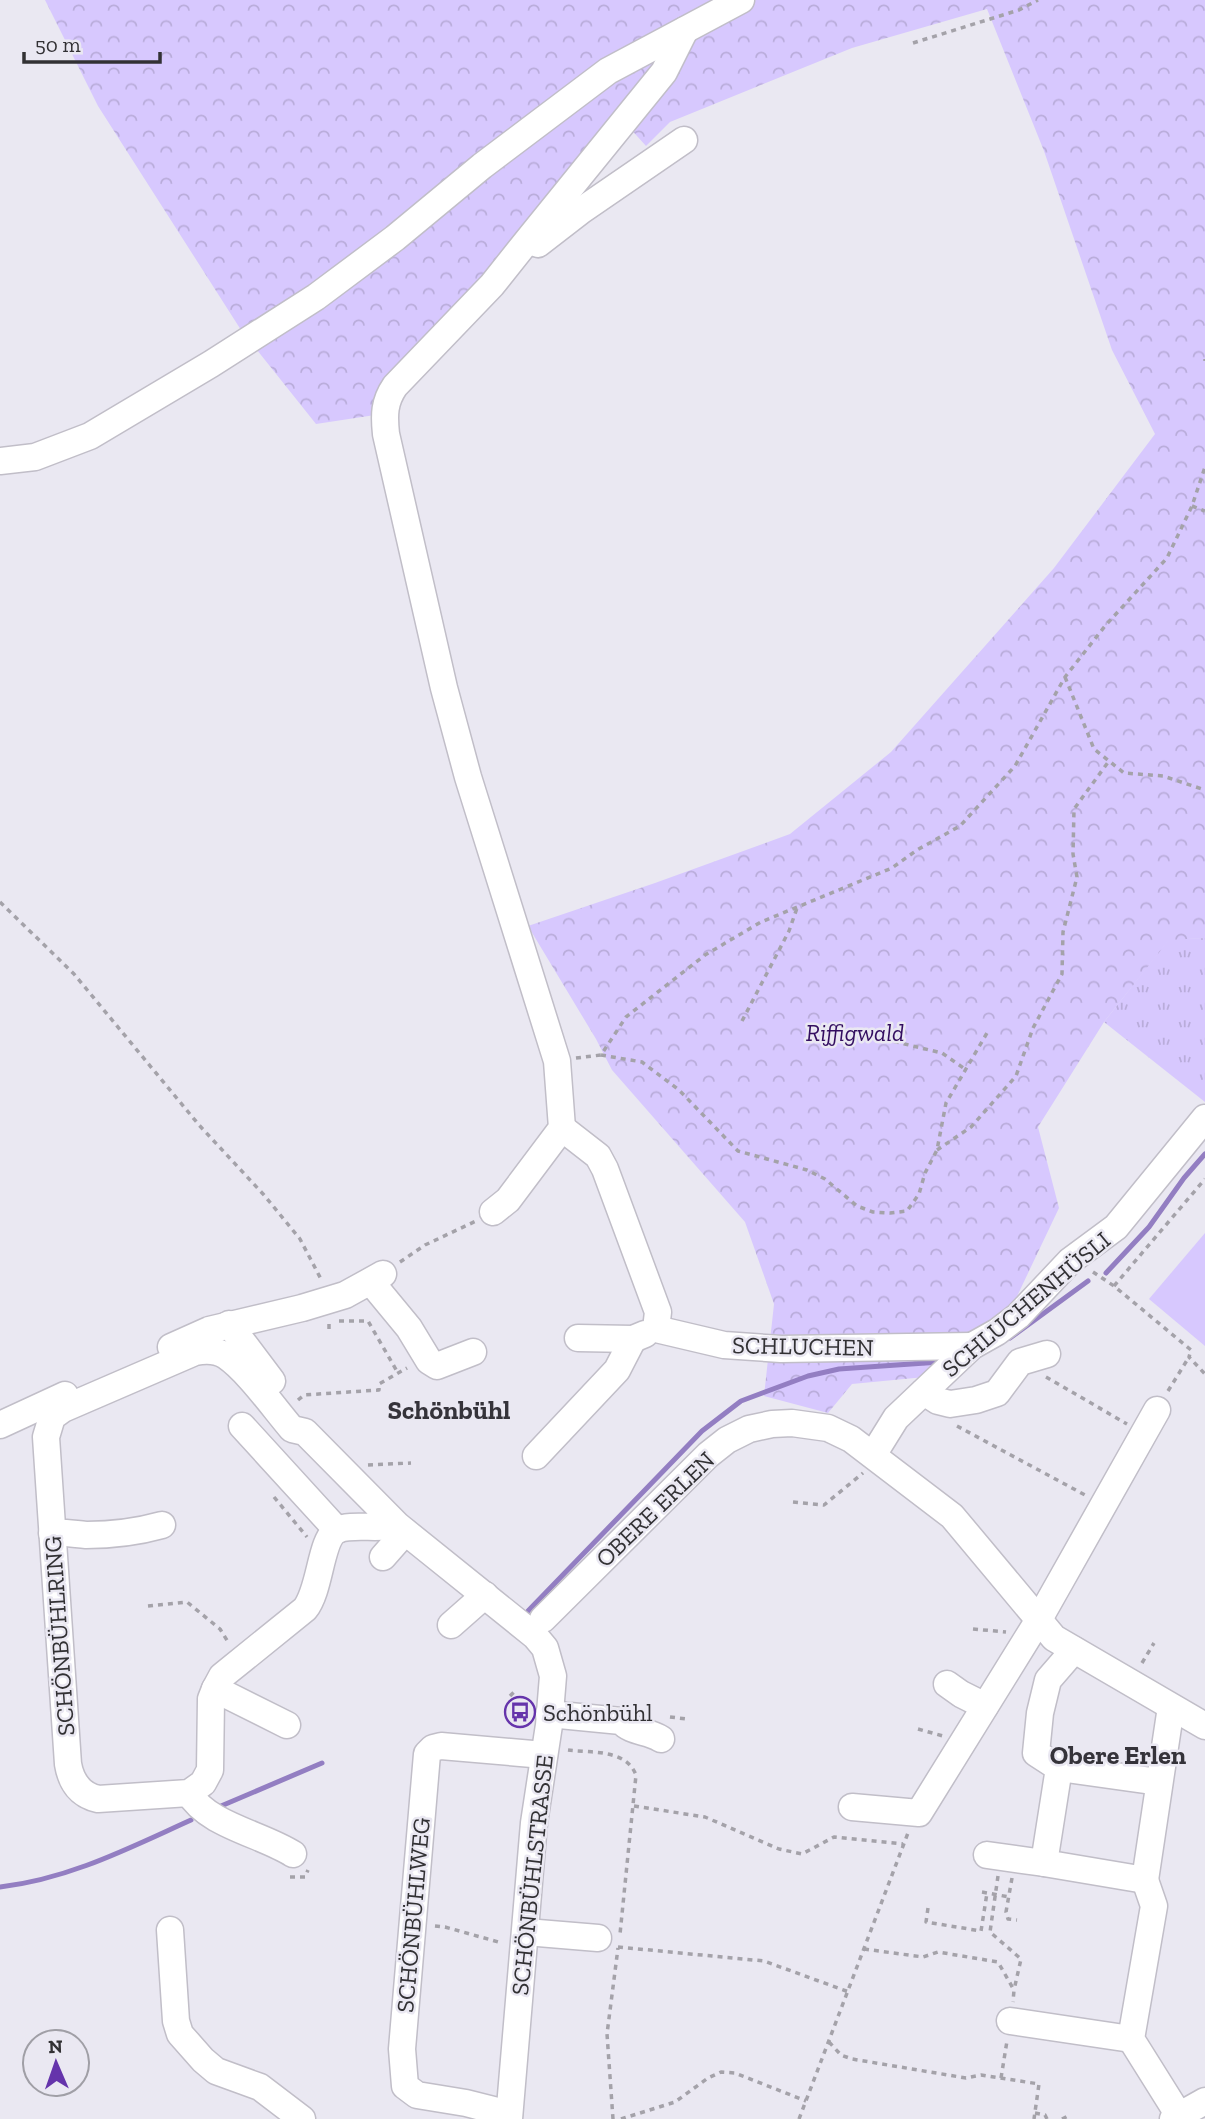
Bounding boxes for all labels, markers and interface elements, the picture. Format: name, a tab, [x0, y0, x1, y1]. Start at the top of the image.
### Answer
scale bar	[24, 21, 161, 65]
text: 50 m	[35, 32, 81, 57]
park label: Riffigwald	[806, 1018, 904, 1047]
street label: SCHLUCHENHÜSLI	[936, 1225, 1116, 1383]
street label: SCHLUCHEN	[732, 1330, 874, 1362]
district label: Schönbühl	[388, 1394, 510, 1426]
street label: OBERE ERLEN	[590, 1445, 720, 1573]
street label: SCHÖNBÜHLRING	[38, 1535, 80, 1737]
bus stop icon: Schönbühl	[503, 1695, 537, 1729]
place label: Schönbühl	[543, 1698, 653, 1727]
district label: Obere Erlen	[1050, 1739, 1187, 1771]
street label: SCHÖNBÜHLSTRASSE	[505, 1753, 559, 1997]
street label: SCHÖNBÜHLWEG	[390, 1816, 436, 2014]
north arrow	[21, 2028, 91, 2098]
text: N	[48, 2035, 63, 2058]

